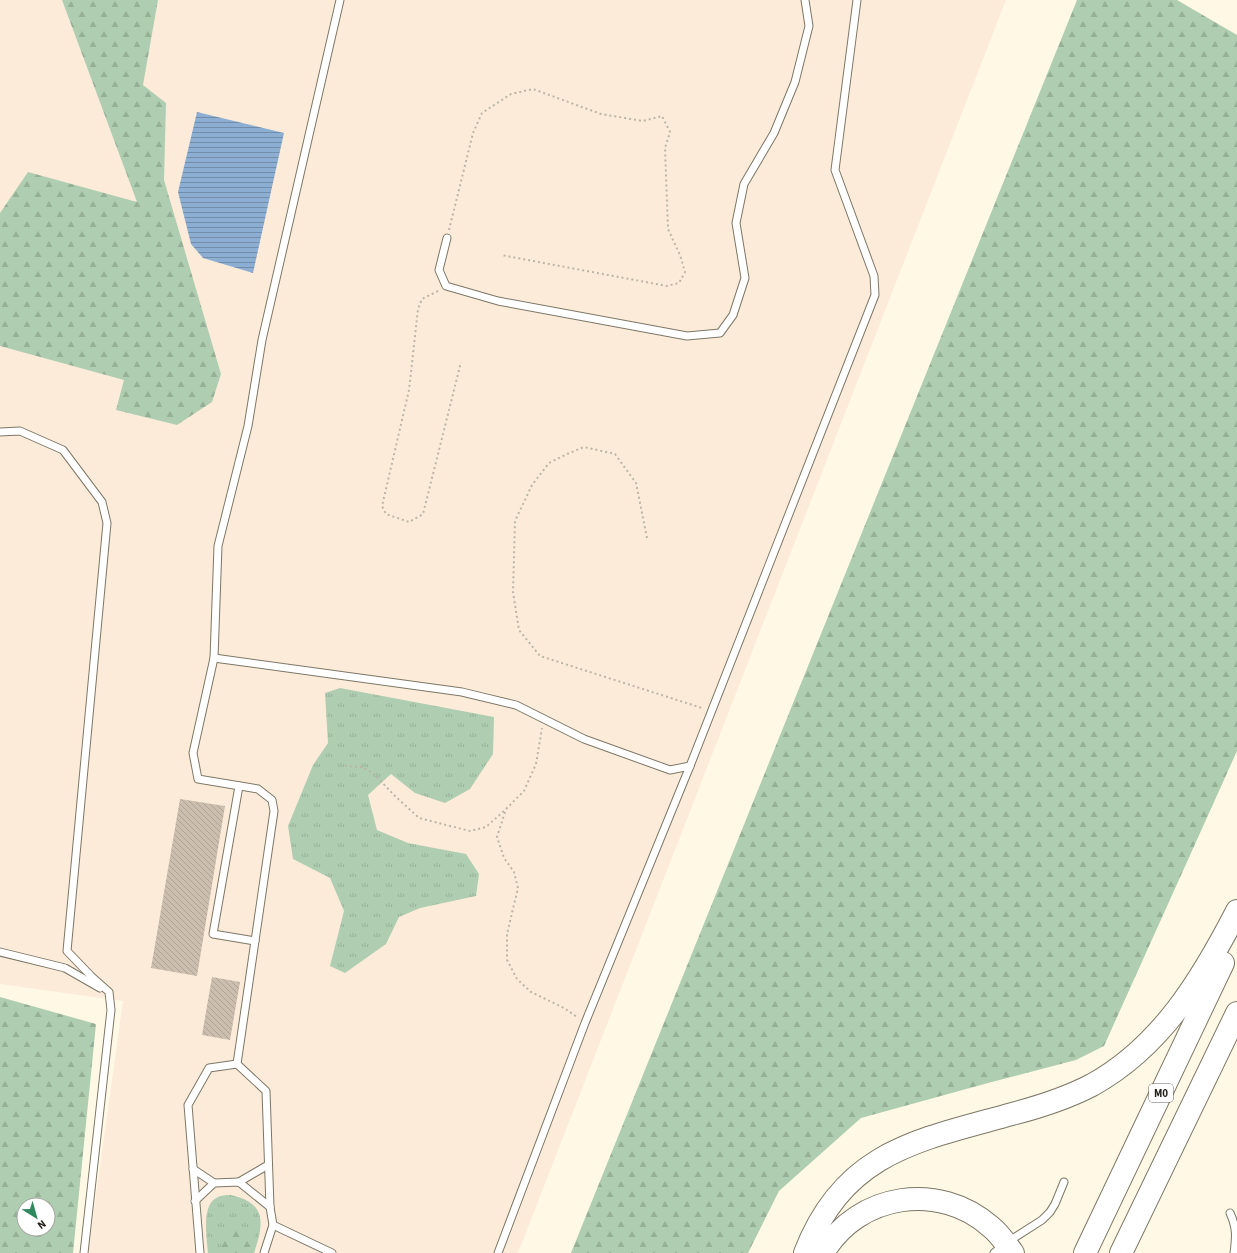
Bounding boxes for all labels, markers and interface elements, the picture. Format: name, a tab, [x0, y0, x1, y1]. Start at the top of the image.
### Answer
road number: M0	[1149, 1084, 1173, 1102]
north arrow	[16, 1197, 56, 1237]
text: N	[34, 1216, 49, 1233]

